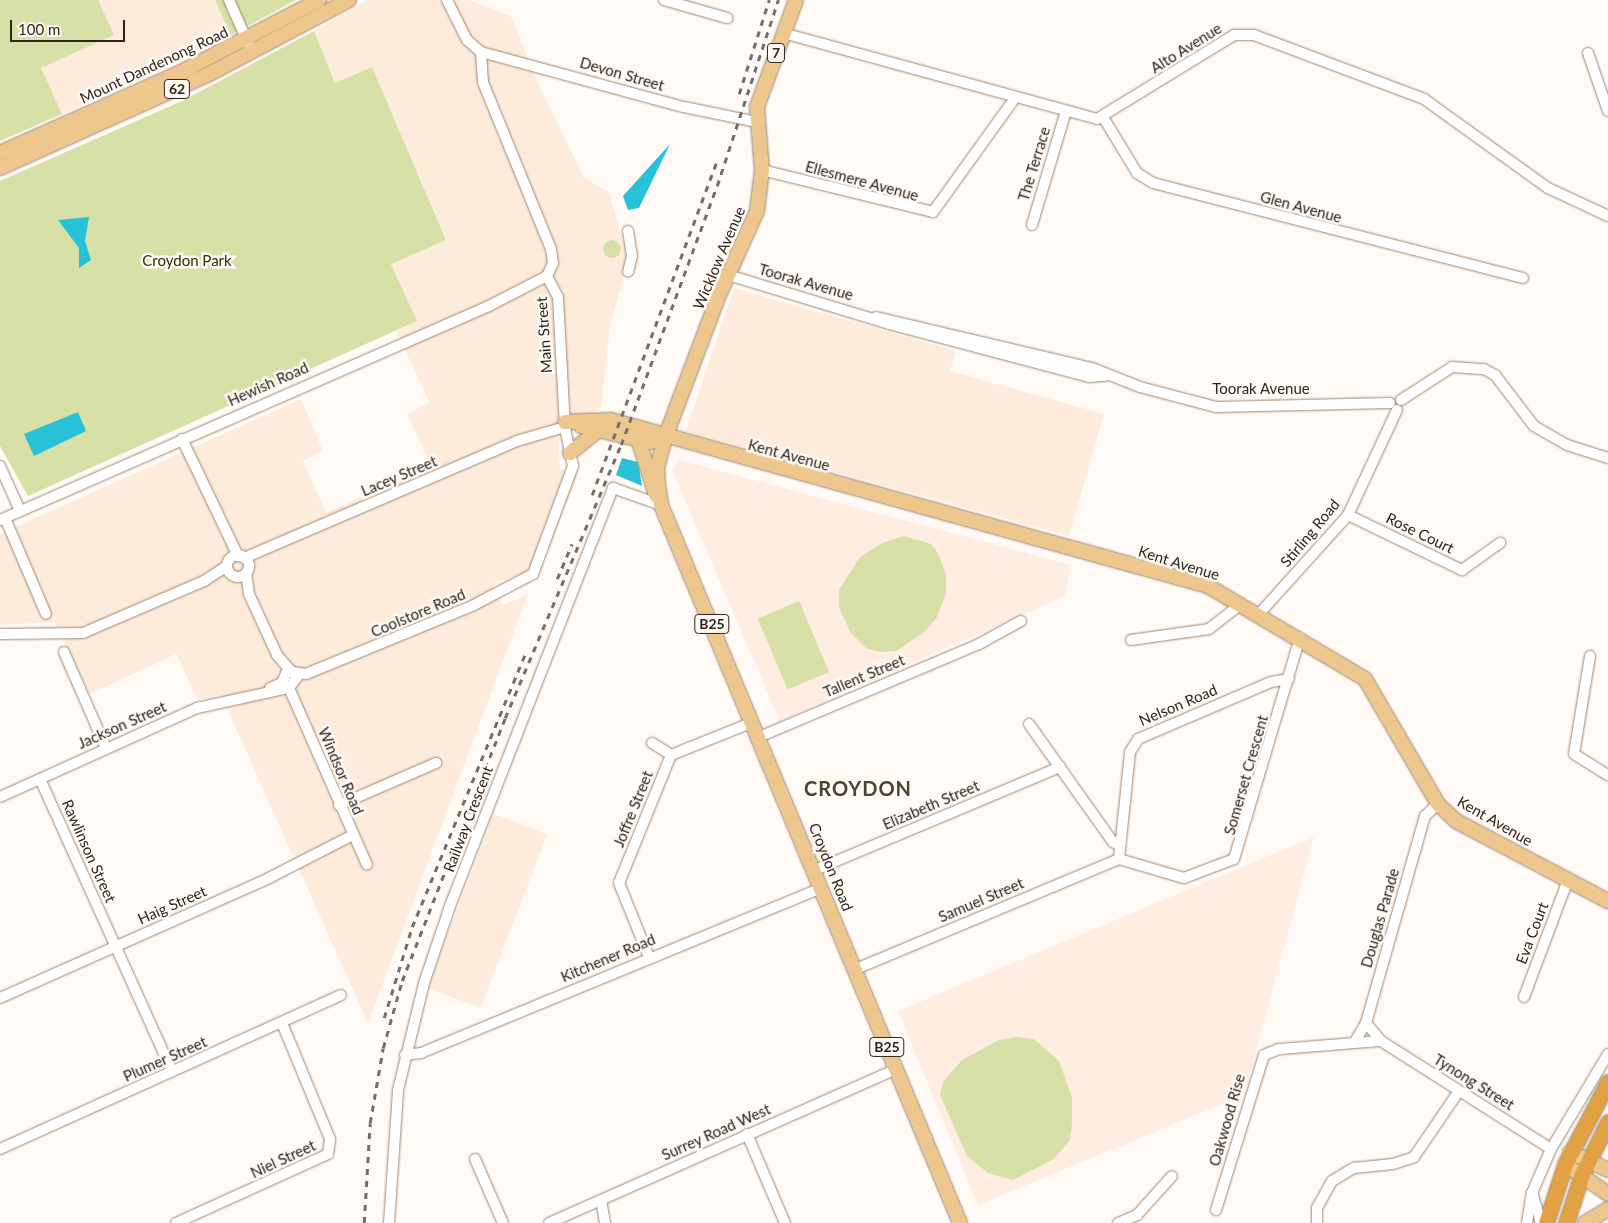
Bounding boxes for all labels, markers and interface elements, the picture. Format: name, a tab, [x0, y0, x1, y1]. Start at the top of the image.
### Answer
scale bar	[12, 10, 128, 42]
street label: Alto Avenue	[1147, 19, 1225, 77]
text: 100 m	[18, 20, 60, 38]
street label: Mount Dandenong Road	[77, 23, 231, 107]
road number: 7	[766, 42, 786, 64]
street label: Devon Street	[578, 53, 666, 95]
road number: 62	[163, 78, 191, 100]
street label: The Terrace	[1014, 125, 1054, 203]
street label: Ellesmere Avenue	[803, 157, 921, 205]
street label: Glen Avenue	[1258, 187, 1344, 227]
street label: Wicklow Avenue	[689, 203, 749, 313]
park label: Croydon Park	[142, 252, 232, 270]
street label: Toorak Avenue	[756, 260, 856, 304]
street label: Main Street	[532, 296, 556, 374]
street label: Hewish Road	[225, 358, 311, 410]
street label: Toorak Avenue	[1212, 380, 1310, 398]
street label: Kent Avenue	[746, 435, 832, 475]
street label: Lacey Street	[358, 452, 440, 500]
street label: Stirling Road	[1276, 495, 1344, 571]
street label: Rose Court	[1383, 509, 1457, 557]
street label: Kent Avenue	[1136, 542, 1222, 584]
street label: Coolstore Road	[368, 585, 468, 641]
road number: B25	[693, 612, 731, 636]
street label: Tallent Street	[821, 651, 907, 701]
street label: Nelson Road	[1136, 680, 1220, 730]
street label: Jackson Street	[75, 697, 169, 753]
street label: Somerset Crescent	[1220, 713, 1272, 837]
street label: Windsor Road	[314, 724, 368, 818]
street label: Railway Crescent	[439, 763, 497, 875]
street label: Joffre Street	[610, 768, 656, 850]
district label: CROYDON	[803, 776, 913, 800]
street label: Elizabeth Street	[880, 777, 982, 833]
street label: Kent Avenue	[1454, 792, 1536, 850]
street label: Rawlinson Street	[58, 797, 120, 905]
street label: Croydon Road	[805, 820, 857, 914]
street label: Douglas Parade	[1357, 866, 1403, 970]
street label: Samuel Street	[936, 874, 1026, 926]
street label: Haig Street	[135, 882, 209, 928]
street label: Eva Court	[1512, 900, 1552, 966]
street label: Kitchener Road	[558, 930, 658, 986]
street label: Plumer Street	[120, 1032, 210, 1086]
road number: B25	[868, 1036, 906, 1058]
street label: Tynong Street	[1430, 1050, 1518, 1114]
street label: Oakwood Rise	[1205, 1072, 1249, 1168]
street label: Surrey Road West	[659, 1100, 773, 1164]
street label: Niel Street	[248, 1136, 318, 1182]

